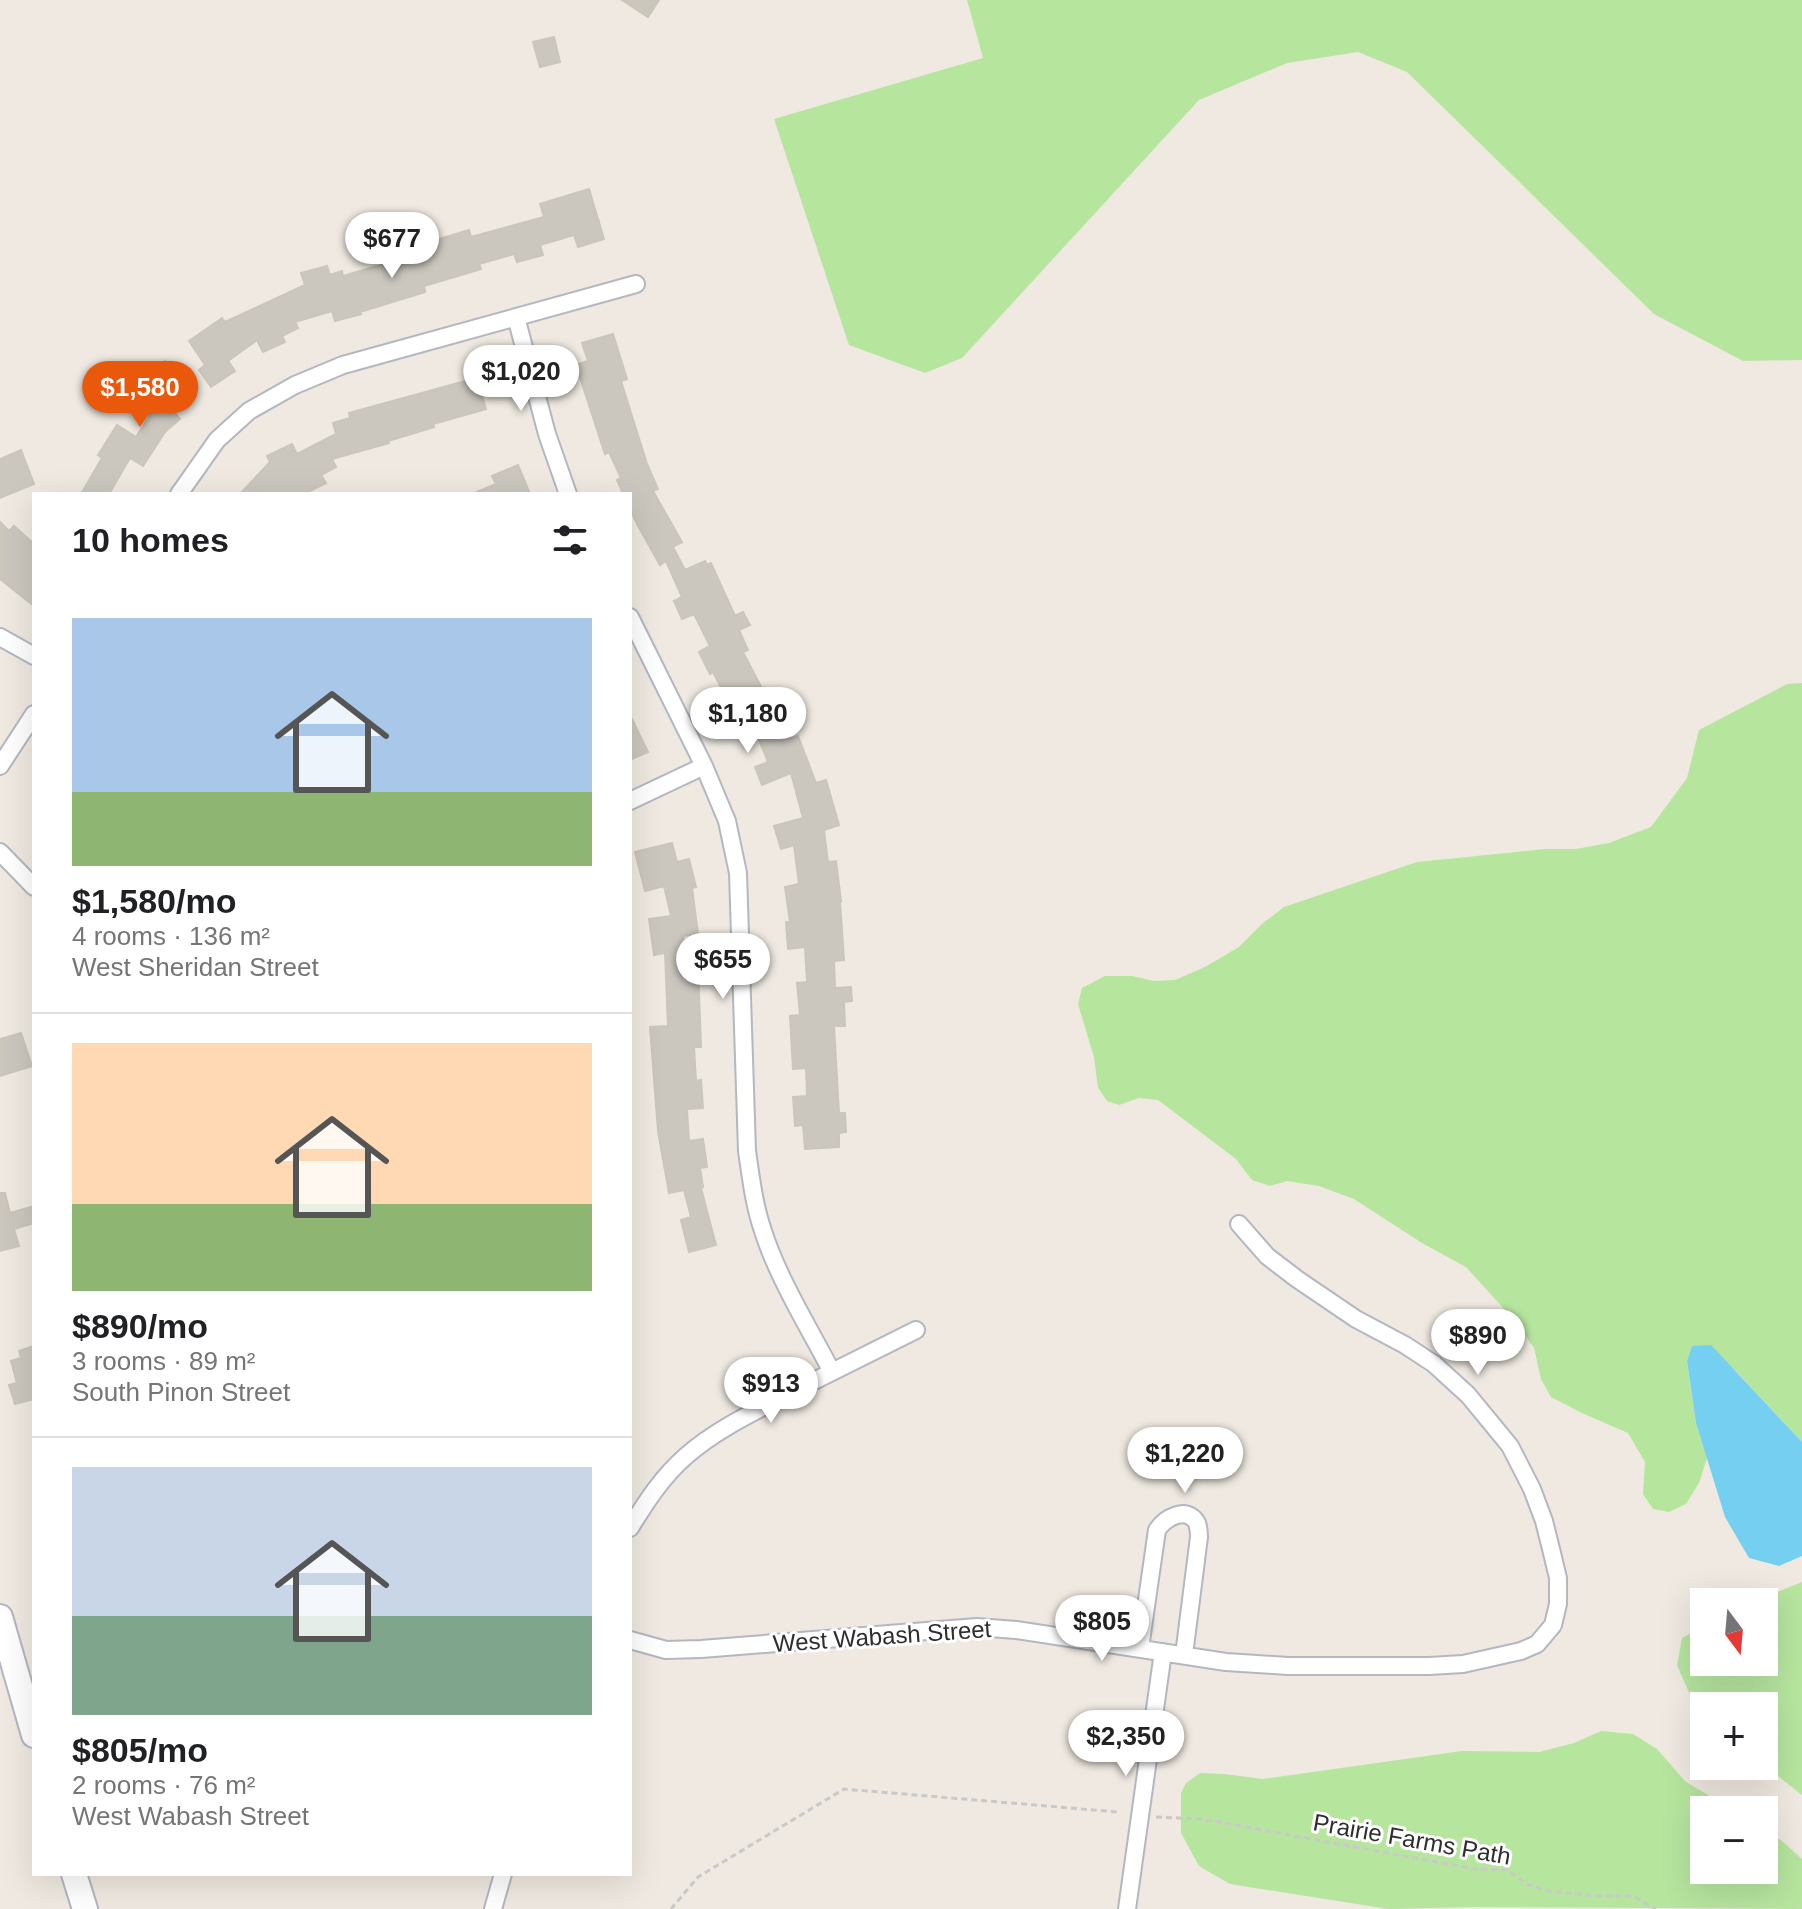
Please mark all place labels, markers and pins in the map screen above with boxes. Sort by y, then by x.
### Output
pin: $677 [345,212,439,280]
pin: $1,020 [456,345,586,413]
pin: $1,580 [75,361,205,429]
pin: $1,180 [683,687,813,755]
pin: $655 [676,933,770,1001]
pin: $890 [1431,1309,1525,1377]
pin: $913 [724,1357,818,1425]
pin: $1,220 [1120,1427,1250,1495]
pin: $805 [1055,1595,1149,1663]
pin: $2,350 [1061,1710,1191,1778]

